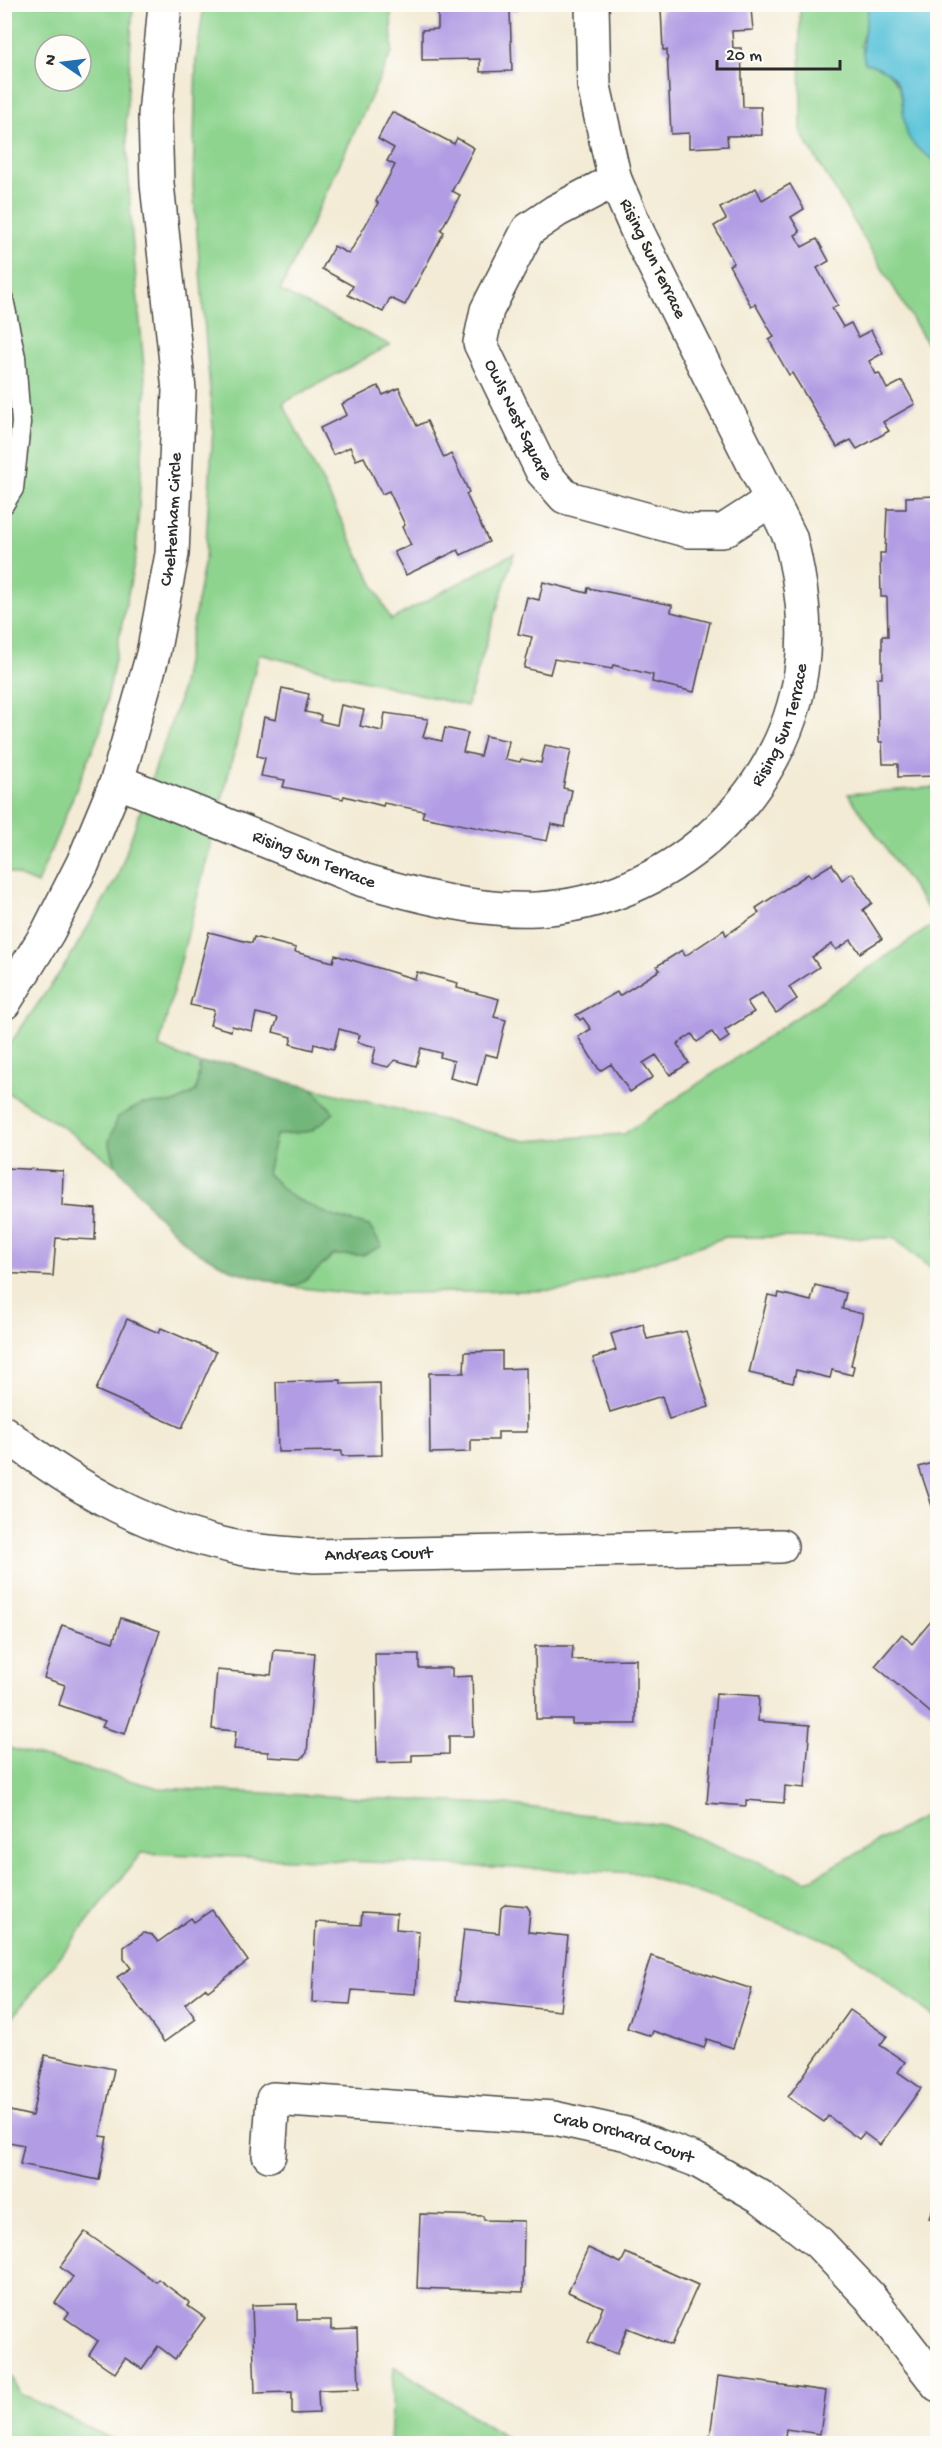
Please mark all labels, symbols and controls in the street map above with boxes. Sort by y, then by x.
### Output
north arrow [33,33,93,93]
scale bar [717,33,840,71]
text: 20 m [726,46,762,67]
text: N [41,52,62,68]
street label: Rising Sun Terrace [614,196,690,323]
street label: Owls Nest Square [479,356,557,486]
street label: Cheltenham Circle [156,451,187,588]
street label: Rising Sun Terrace [747,662,813,791]
street label: Rising Sun Terrace [249,826,378,894]
street label: Andreas Court [325,1543,434,1566]
street label: Crab Orchard Court [551,2108,698,2169]

